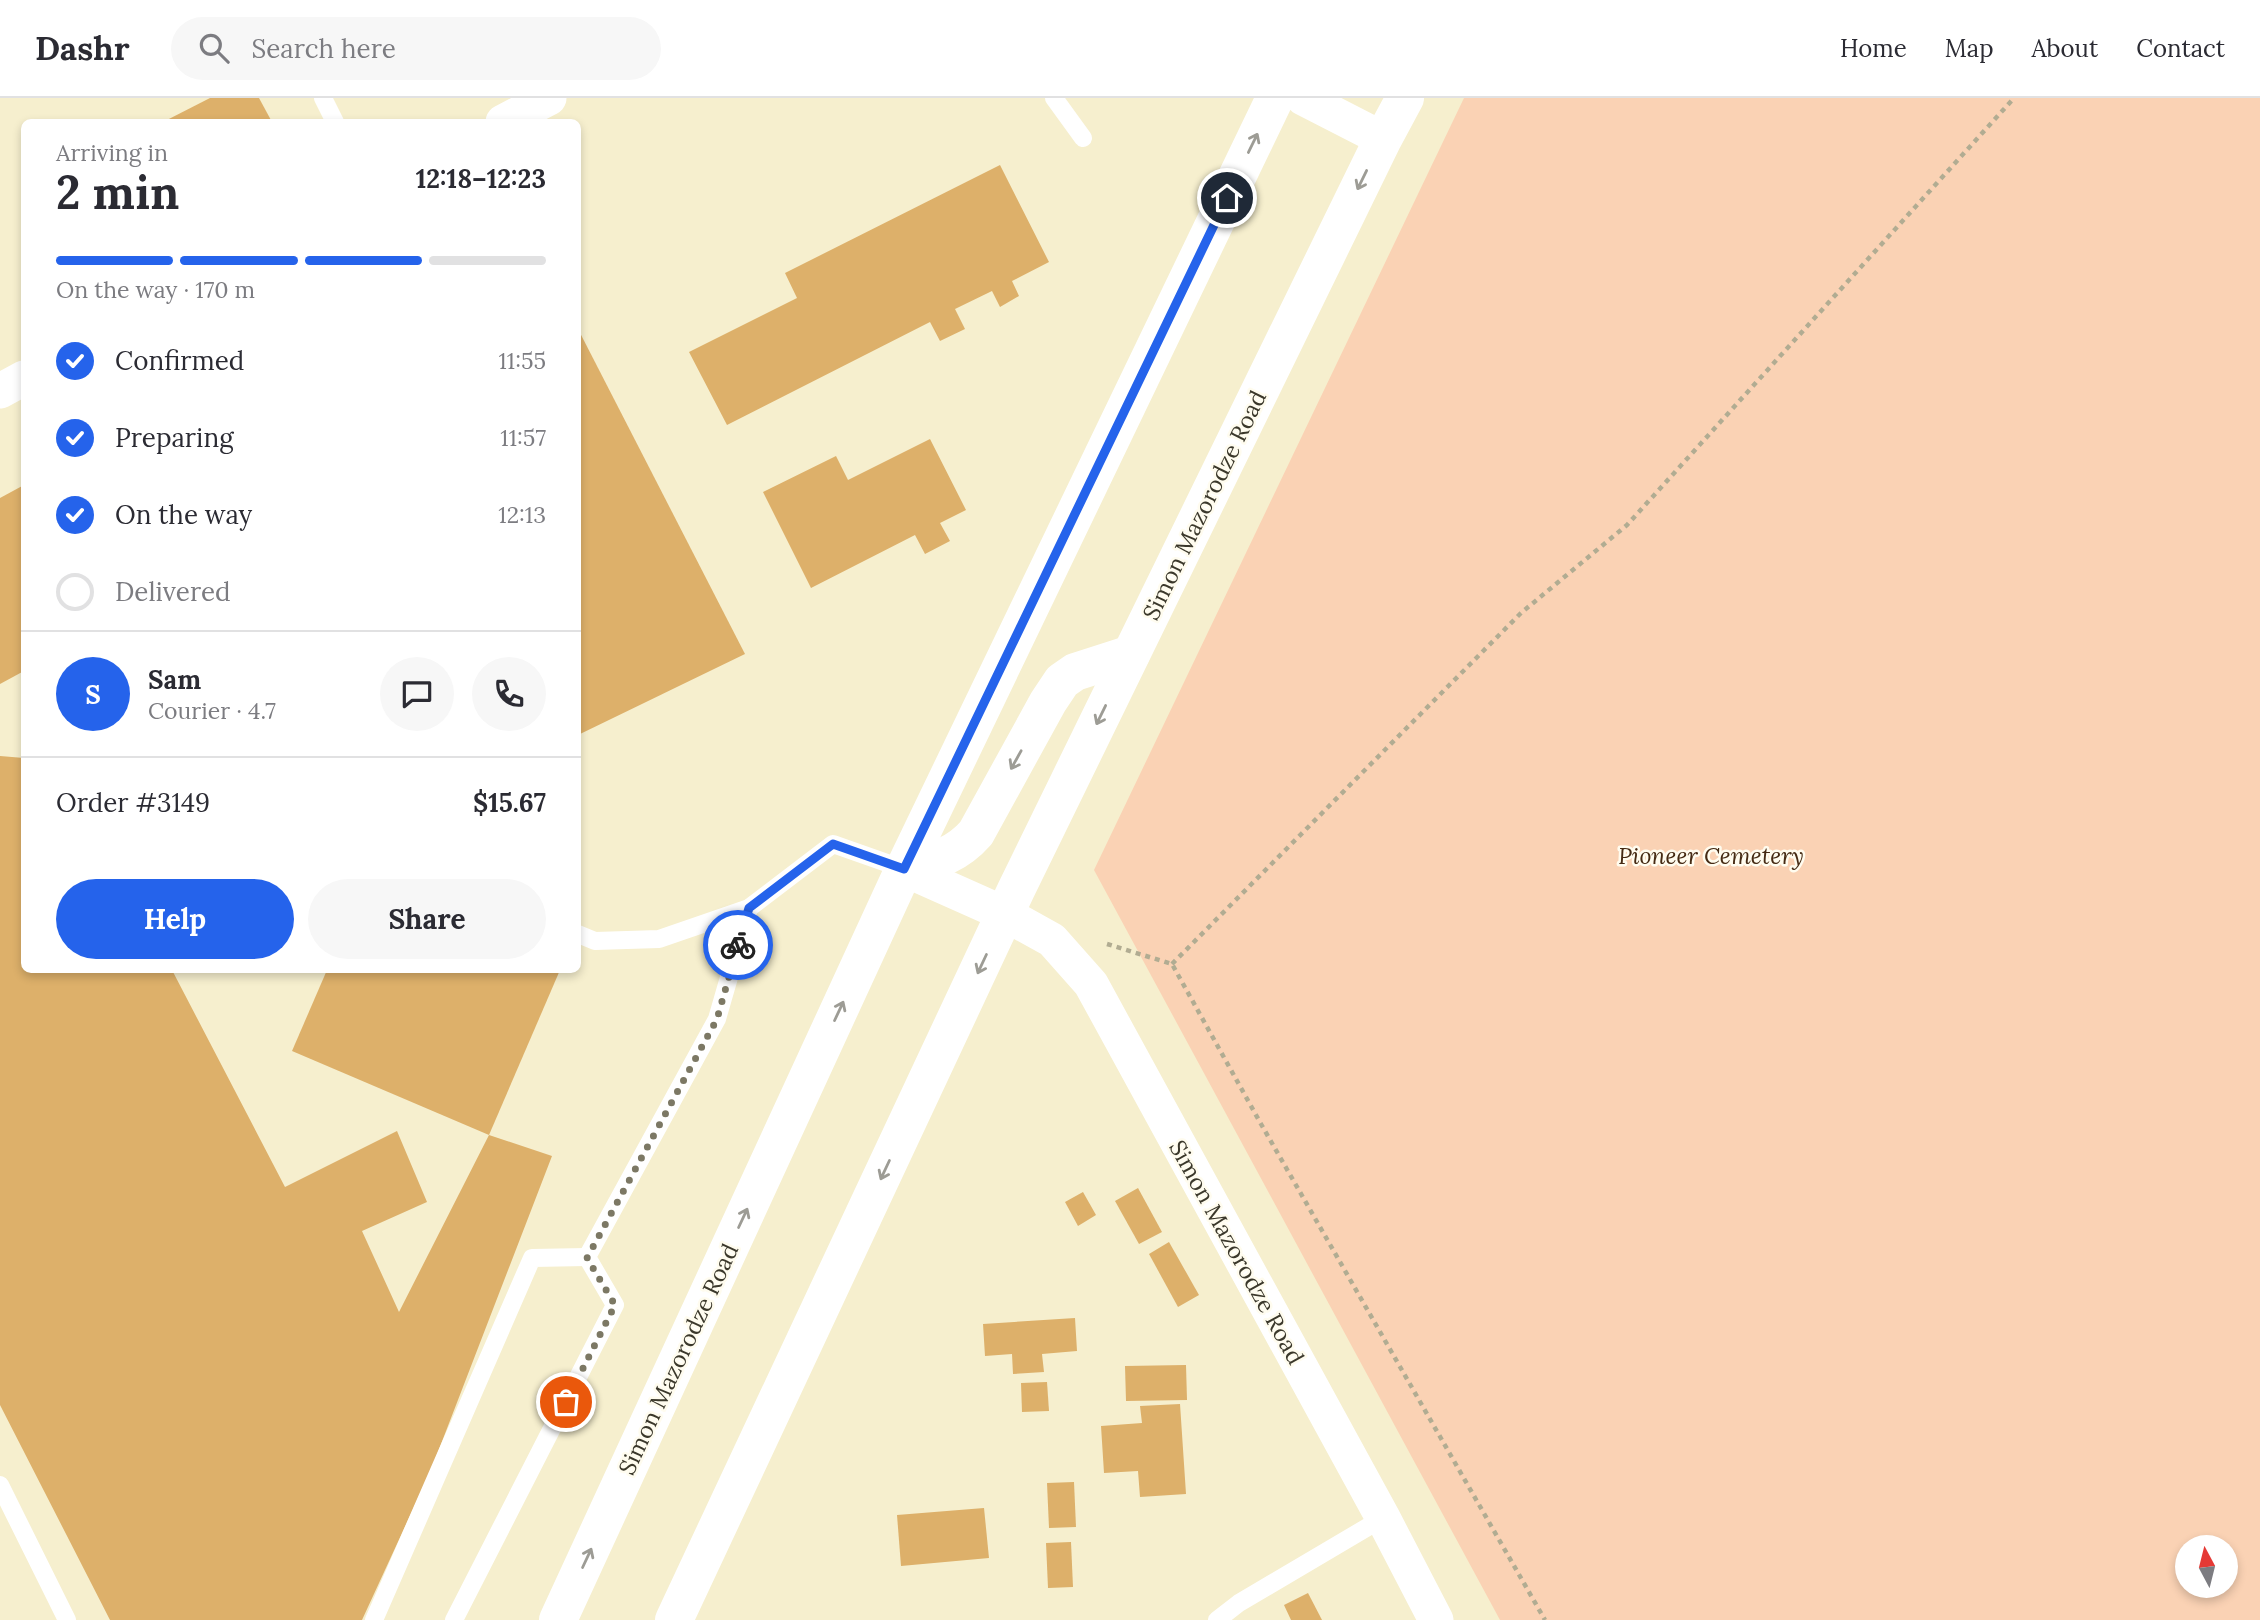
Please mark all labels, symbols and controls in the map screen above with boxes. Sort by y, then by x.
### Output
search box [171,17,661,80]
text: Dashr [35,27,129,69]
icon: search [195,29,233,67]
text: Search here [251,32,396,65]
text: Home [1840,33,1907,64]
text: Map [1945,33,1994,64]
text: About [2032,33,2098,64]
text: Contact [2136,33,2225,64]
one-way arrow [1247,133,1261,154]
text: Arriving in [56,138,168,167]
text: 12:18–12:23 [416,162,546,195]
text: 2 min [56,163,179,222]
pin [1197,168,1257,228]
one-way arrow [1355,169,1369,190]
icon: home [1208,179,1246,217]
text: On the way · 170 m [56,275,255,304]
icon: check [56,342,94,380]
text: Confirmed [115,344,244,377]
text: 11:55 [498,346,546,375]
street label: Simon Mazorodze Road [1136,385,1272,625]
icon: check [56,419,94,457]
text: Preparing [115,421,234,454]
text: 11:57 [500,423,546,452]
icon: check [56,496,94,534]
text: On the way [115,498,252,531]
text: 12:13 [498,500,546,529]
text: Delivered [115,575,231,608]
button: chat [380,657,454,731]
button: phone [472,657,546,731]
text: Sam [148,663,201,696]
text: S [85,678,101,711]
text: Courier · 4.7 [148,696,276,725]
one-way arrow [1094,704,1108,725]
one-way arrow [1009,749,1022,770]
text: Order #3149 [56,786,210,819]
text: $15.67 [473,786,546,819]
park label: Pioneer Cemetery [1618,841,1804,870]
button: Help [56,879,294,959]
button: Share [308,879,546,959]
courier [703,910,773,980]
icon: bike [719,926,757,964]
one-way arrow [975,953,988,974]
one-way arrow [833,1001,846,1023]
street label: Simon Mazorodze Road [1163,1135,1311,1369]
one-way arrow [878,1159,891,1180]
one-way arrow [737,1208,751,1229]
street label: Simon Mazorodze Road [612,1239,744,1479]
pin [536,1372,596,1432]
icon: bag [547,1383,585,1421]
north arrow [2175,1535,2238,1598]
map controls [2175,1535,2238,1598]
one-way arrow [580,1548,594,1569]

